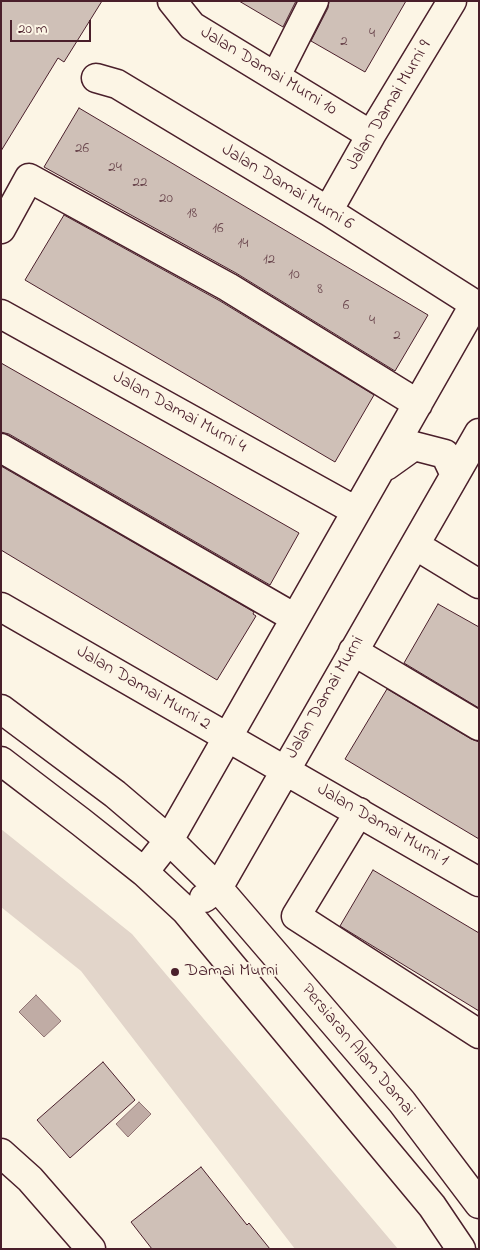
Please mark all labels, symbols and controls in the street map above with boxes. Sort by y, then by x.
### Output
scale bar [12,10,94,42]
text: 20 m [18,18,47,40]
street label: Jalan Damai Murni 10 [196,23,340,121]
house number: 4 [369,26,375,44]
house number: 2 [340,34,348,52]
street label: Jalan Damai Murni 9 [343,37,437,175]
street label: Jalan Damai Murni 6 [217,140,357,236]
house number: 26 [75,141,89,159]
house number: 24 [108,160,122,178]
house number: 22 [133,175,147,193]
house number: 20 [159,191,173,209]
house number: 18 [187,206,197,224]
house number: 16 [212,221,224,239]
house number: 14 [238,236,248,254]
house number: 12 [263,252,275,270]
house number: 10 [288,267,300,285]
house number: 8 [317,282,323,300]
house number: 6 [343,298,349,316]
house number: 4 [369,313,375,331]
house number: 2 [393,328,401,346]
street label: Jalan Damai Murni 4 [108,367,250,459]
street label: Jalan Damai Murni [282,633,370,763]
street label: Jalan Damai Murni 2 [72,642,214,736]
street label: Jalan Damai Murni 1 [312,780,452,872]
place label: Damai Murni [185,961,278,983]
marker: Damai Murni [169,966,181,978]
street label: Persiaran Alam Damai [295,980,419,1122]

